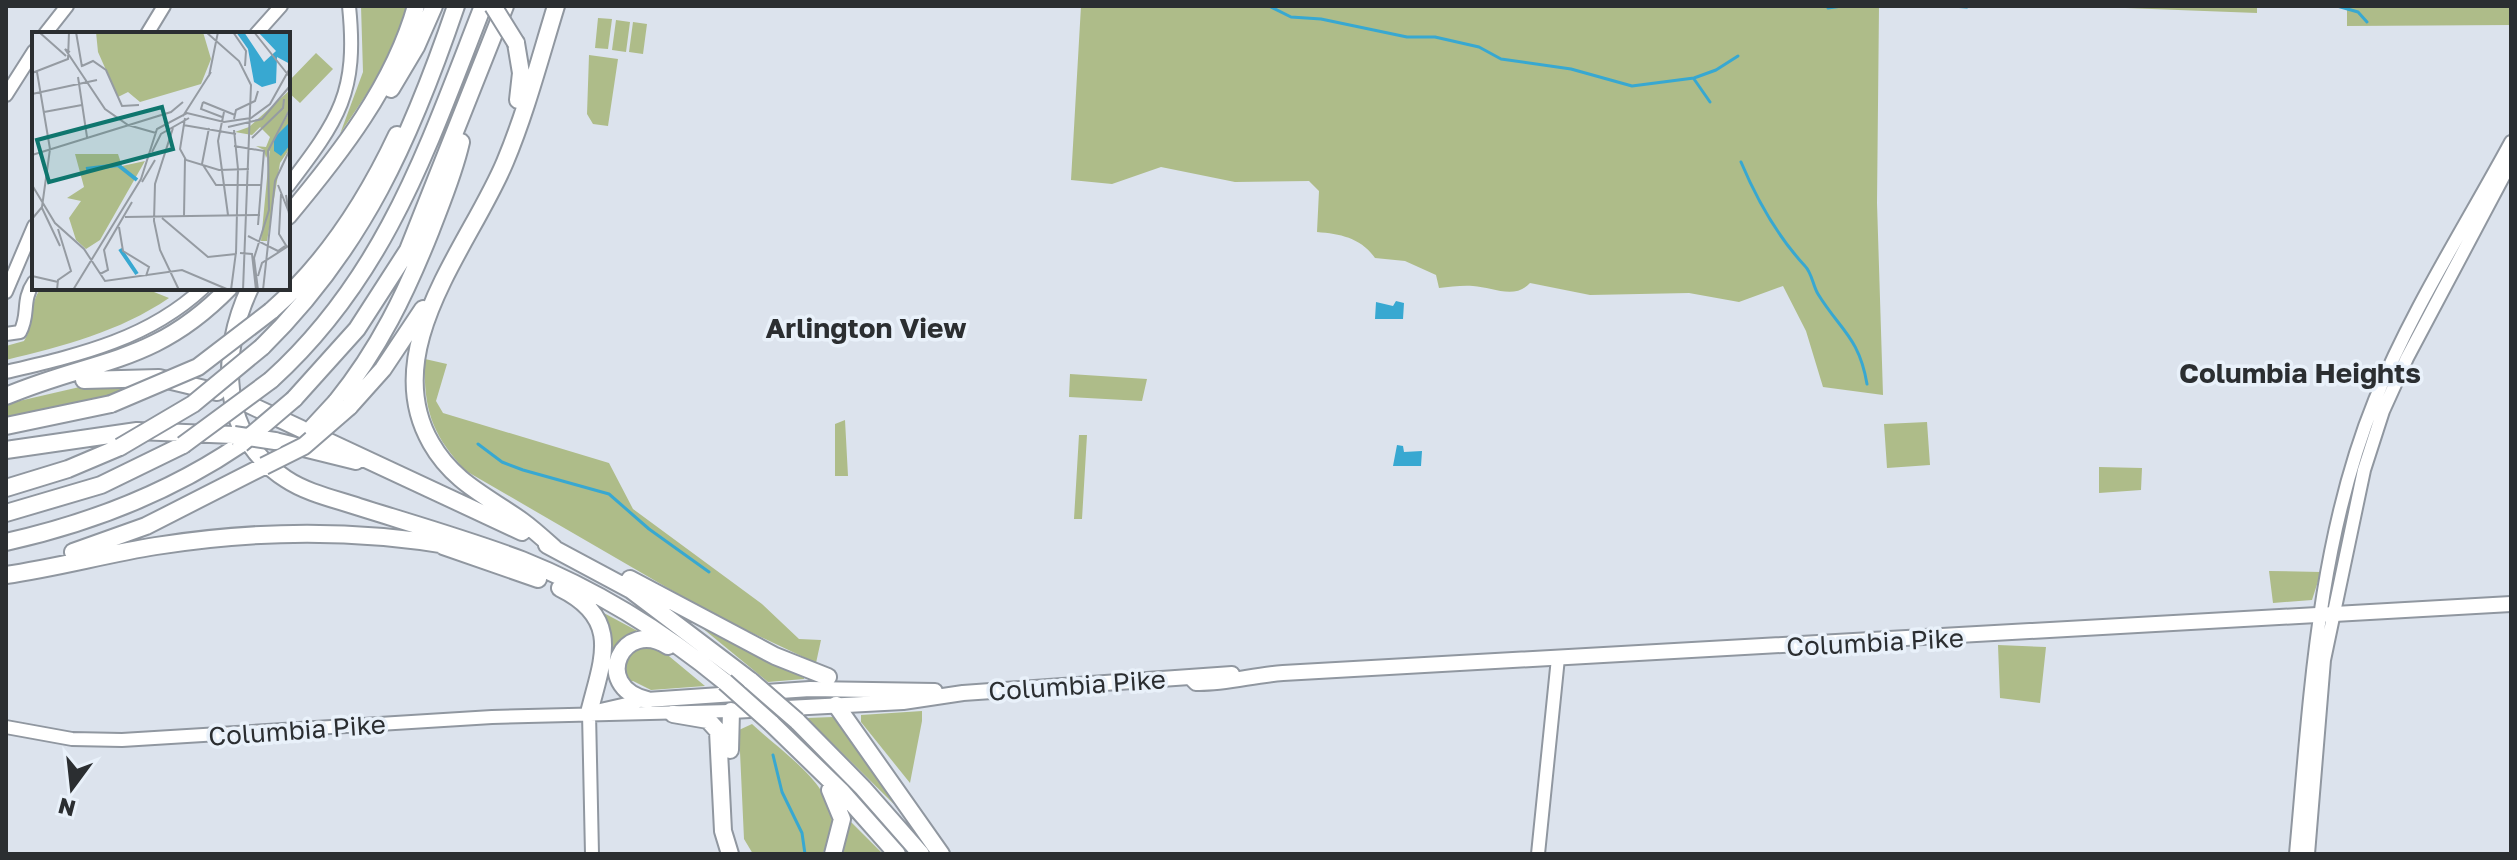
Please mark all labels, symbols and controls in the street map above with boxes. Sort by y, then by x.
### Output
inset map [32,32,290,290]
district label: Arlington View [765,311,967,344]
district label: Columbia Heights [2179,356,2421,389]
street label: Columbia Pike [1785,622,1965,662]
street label: Columbia Pike [987,663,1167,707]
street label: Columbia Pike [207,708,387,752]
north arrow [32,748,112,828]
text: N [55,793,78,823]

